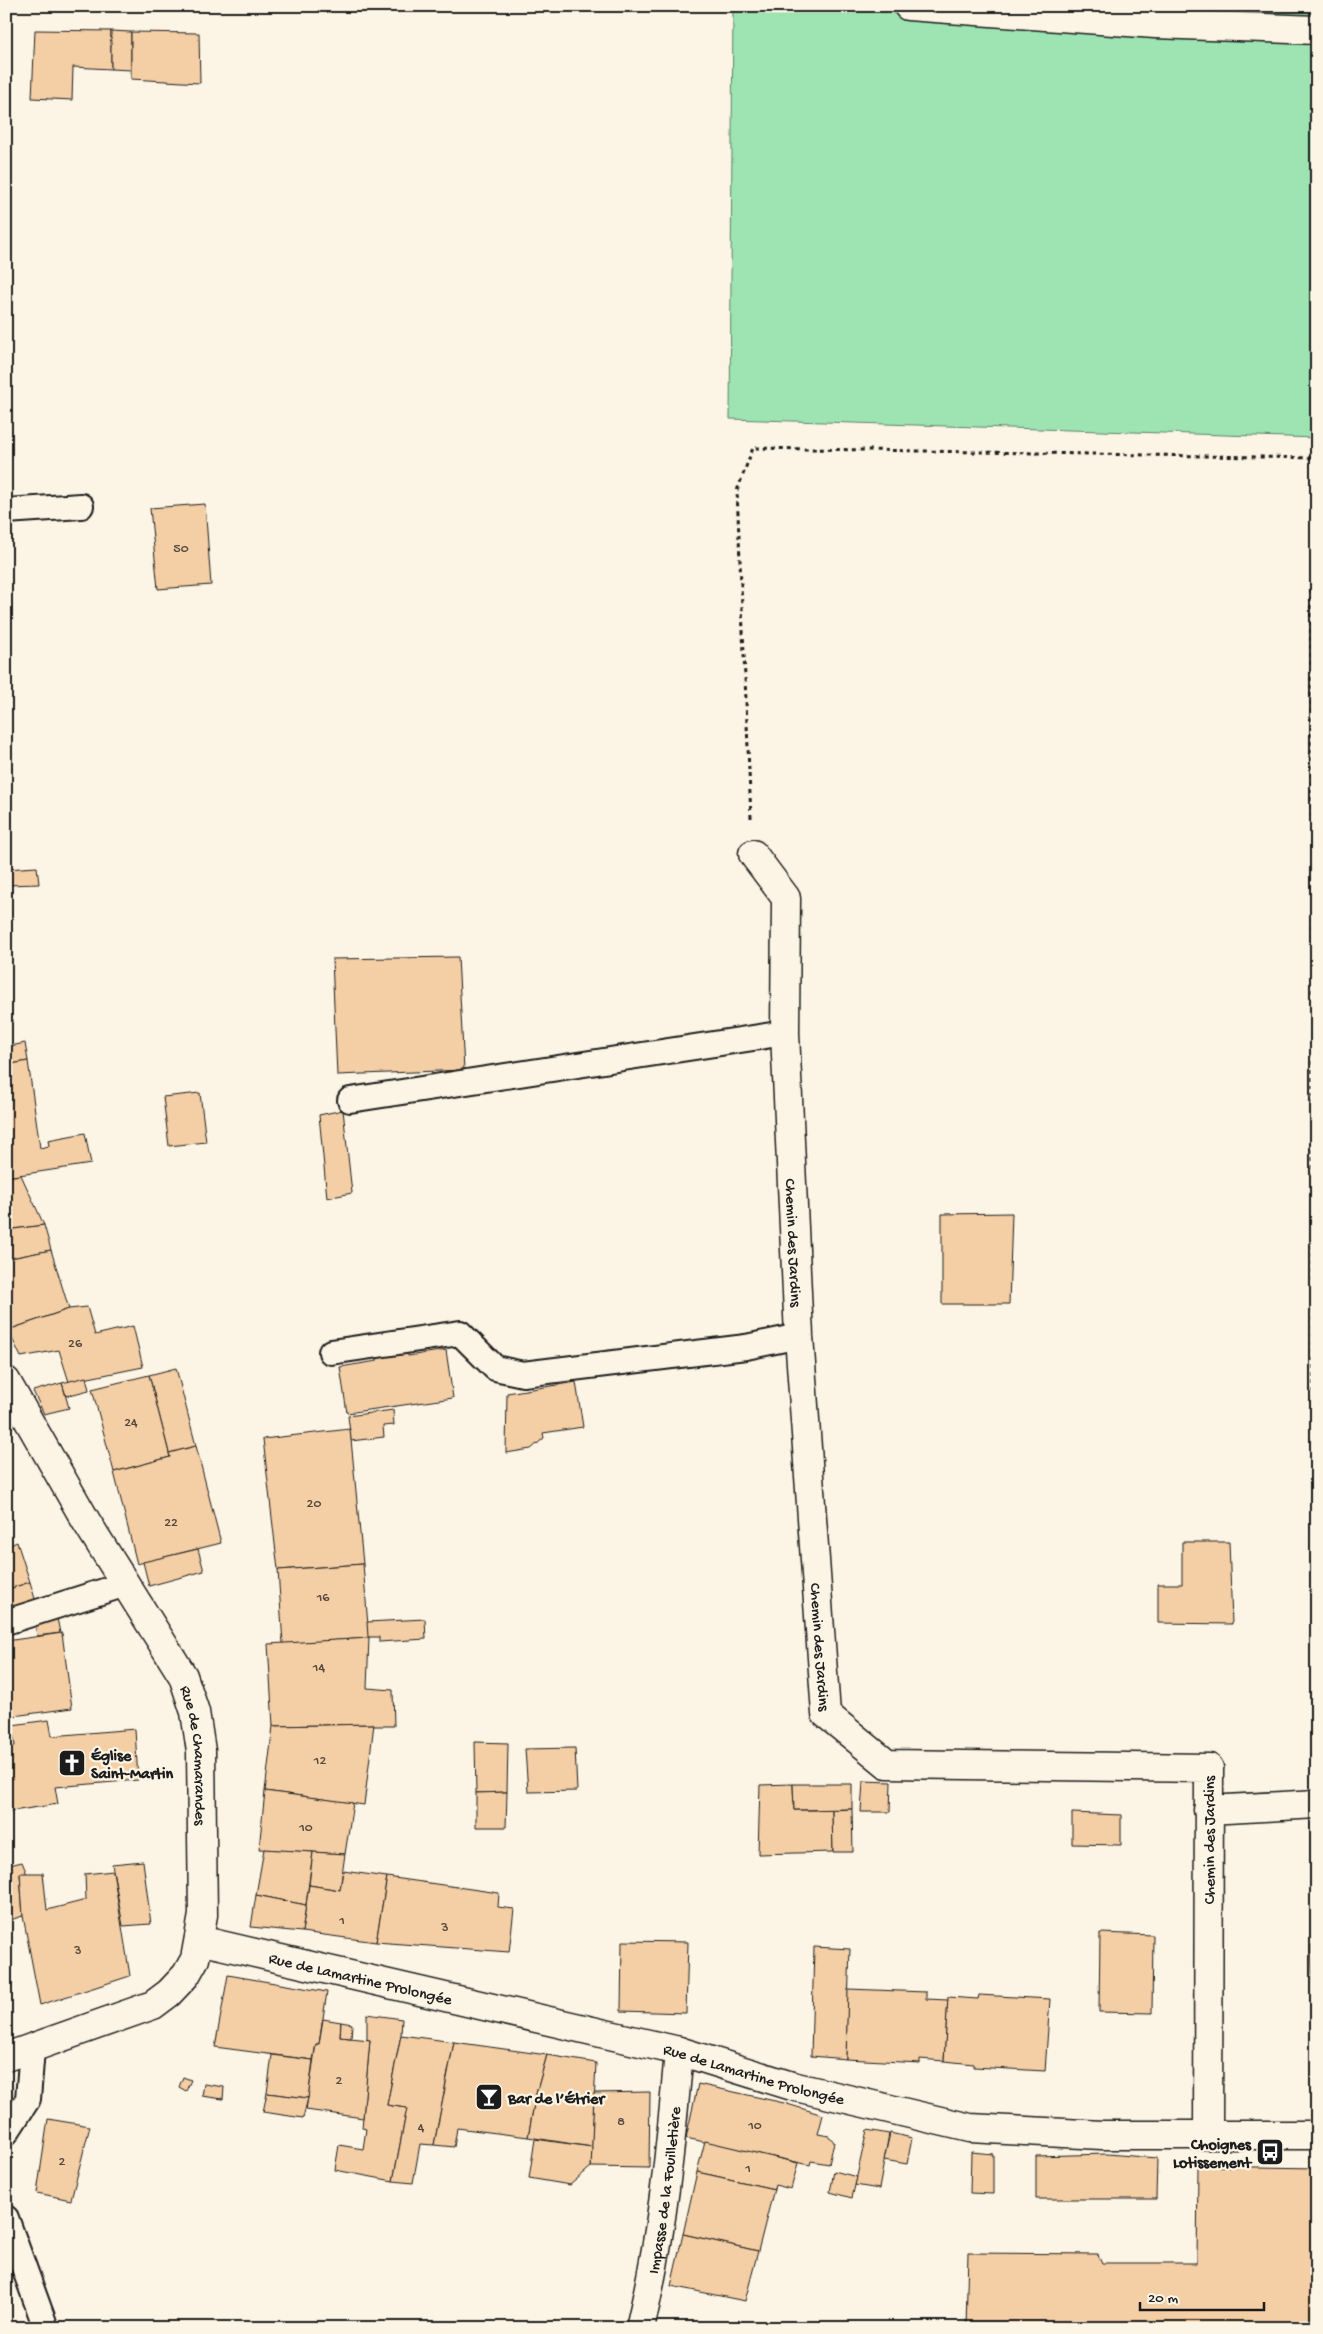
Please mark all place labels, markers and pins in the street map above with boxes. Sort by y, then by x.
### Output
place label: Église Saint-Martin [91,1747,174,1785]
church icon: Église Saint-Martin [57,1748,87,1778]
bar icon: Bar de l’Étrier [474,2082,504,2112]
place label: Bar de l’Étrier [507,2090,606,2110]
place label: Choignes Lotissement [1173,2137,1252,2174]
bus stop icon: Choignes Lotissement [1255,2137,1285,2167]

